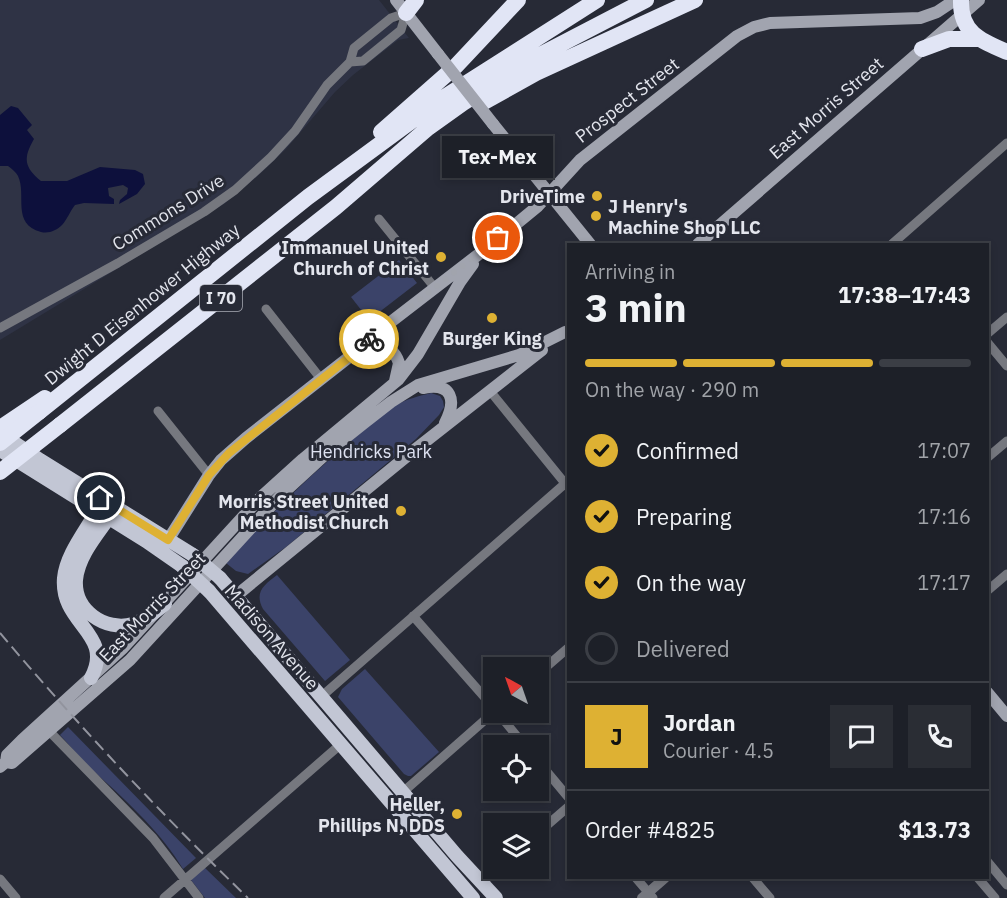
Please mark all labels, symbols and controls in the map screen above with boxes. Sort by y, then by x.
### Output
street label: Prospect Street [571,52,683,148]
street label: East Morris Street [764,52,888,164]
callout: Tex-Mex [442,136,554,178]
text: Tex-Mex [458,143,537,170]
street label: Commons Drive [108,168,228,256]
place label: DriveTime [500,185,585,208]
marker: DriveTime [590,189,604,203]
place label: J Henry's Machine Shop LLC [608,195,761,239]
marker: J Henry's Machine Shop LLC [589,209,603,223]
pin [472,212,523,263]
street label: Dwight D Eisenhower Highway [40,218,244,390]
icon: bag [481,221,514,254]
place label: Immanuel United Church of Christ [281,236,429,280]
marker: Immanuel United Church of Christ [434,250,448,264]
text: Arriving in [585,258,675,285]
text: 17:38–17:43 [838,280,971,309]
text: 3 min [585,282,687,333]
road number: I 70 [200,285,242,311]
courier [339,309,399,369]
marker: Burger King [485,311,499,325]
icon: bike [353,323,386,356]
place label: Burger King [442,327,542,350]
text: On the way · 290 m [585,376,759,403]
icon: check [585,434,618,467]
text: Confirmed [636,436,739,465]
text: 17:07 [917,437,971,464]
park label: Hendricks Park [310,440,433,463]
pin [74,472,125,523]
icon: home [83,481,116,514]
place label: Morris Street United Methodist Church [218,490,389,534]
icon: check [585,500,618,533]
text: Preparing [636,502,731,531]
text: 17:16 [917,503,971,530]
marker: Morris Street United Methodist Church [394,504,408,518]
street label: East Morris Street [94,547,210,667]
icon: check [585,566,618,599]
text: On the way [636,568,746,597]
text: 17:17 [917,569,971,596]
street label: Madison Avenue [220,579,324,695]
text: Delivered [636,634,730,663]
north arrow [483,657,549,723]
map controls [483,657,549,879]
button: chat [830,705,893,768]
button: phone [908,705,971,768]
text: Jordan [663,708,736,737]
text: J [610,722,623,751]
button: locate [483,735,549,801]
text: Courier · 4.5 [663,737,774,764]
place label: Heller, Phillips N, DDS [318,793,445,837]
marker: Heller, Phillips N, DDS [450,807,464,821]
button: layers [483,813,549,879]
text: Order #4825 [585,815,715,844]
text: $13.73 [898,815,971,844]

